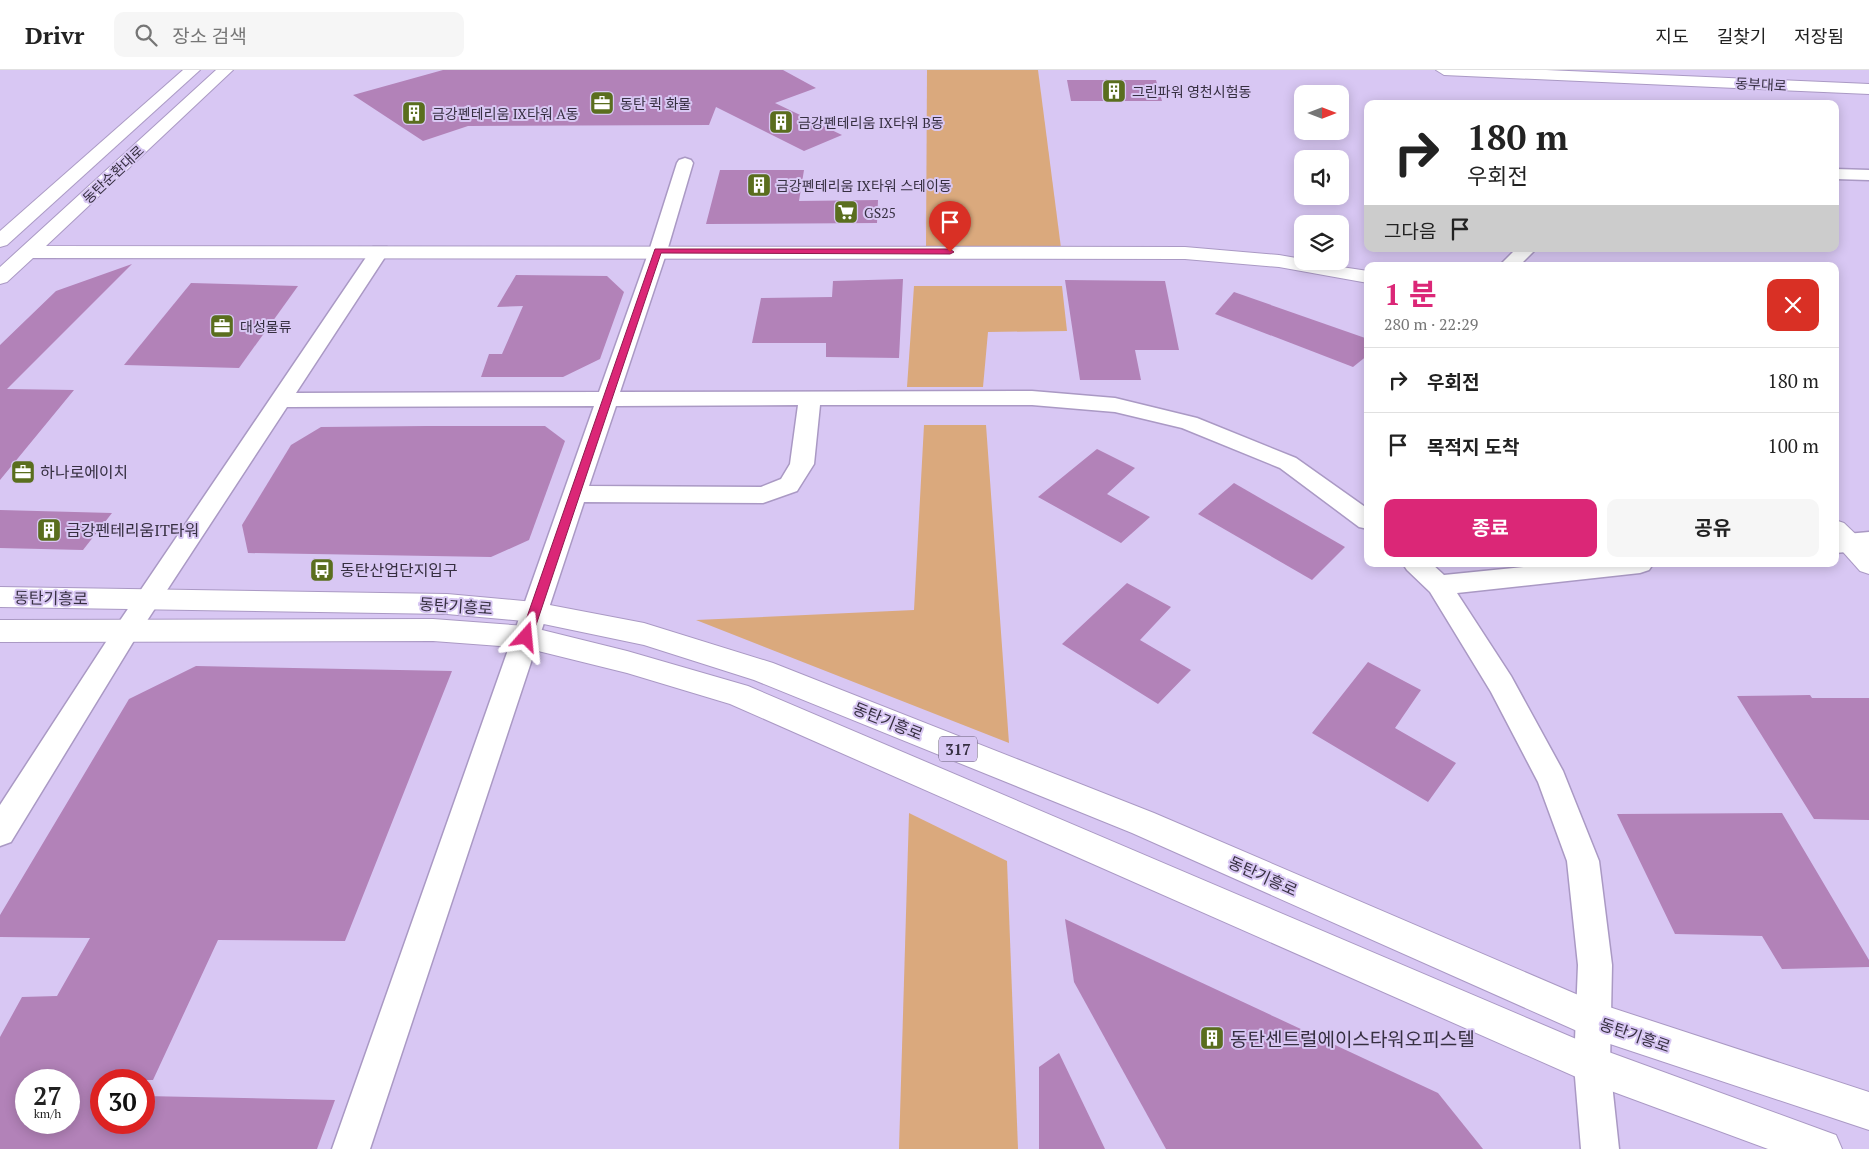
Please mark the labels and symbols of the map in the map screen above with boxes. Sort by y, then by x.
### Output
street label: 동부대로 [1735,73,1787,95]
building icon: 그린파워 영천시험동 [1101,78,1127,104]
place label: 그린파워 영천시험동 [1132,82,1251,101]
north arrow [1294,85,1349,140]
office icon: 동탄 퀵 화물 [589,90,615,116]
place label: 동탄 퀵 화물 [620,94,691,113]
building icon: 금강펜테리움 IX타워 A동 [401,100,427,126]
place label: 금강펜테리움 IX타워 A동 [432,104,579,123]
building icon: 금강펜테리움 IX타워 B동 [768,109,794,135]
place label: 금강펜테리움 IX타워 B동 [798,113,944,132]
street label: 동탄순환대로 [78,141,148,207]
building icon: 금강펜테리움 IX타워 스테이동 [746,172,772,198]
place label: 금강펜테리움 IX타워 스테이동 [776,176,952,195]
supermarket icon: GS25 [833,199,859,225]
pin [929,201,971,252]
place label: GS25 [864,203,896,222]
office icon: 대성물류 [209,313,235,339]
place label: 대성물류 [240,317,292,336]
office icon: 하나로에이치 [10,459,36,485]
place label: 하나로에이치 [40,461,128,483]
building icon: 금강펜테리움IT타워 [36,517,62,543]
place label: 금강펜테리움IT타워 [66,519,199,541]
bus stop icon: 동탄산업단지입구 [309,557,335,583]
place label: 동탄산업단지입구 [340,559,458,581]
street label: 동탄기흥로 [14,586,88,610]
street label: 동탄기흥로 [419,592,494,620]
position arrow [499,610,551,662]
street label: 동탄기흥로 [850,697,926,745]
road number: 317 [939,736,977,762]
street label: 동탄기흥로 [1225,851,1301,901]
street label: 동탄기흥로 [1597,1013,1674,1057]
building icon: 동탄센트럴에이스타워오피스텔 [1199,1025,1225,1051]
place label: 동탄센트럴에이스타워오피스텔 [1230,1026,1475,1051]
speed limit sign: 30 [90,1069,155,1134]

